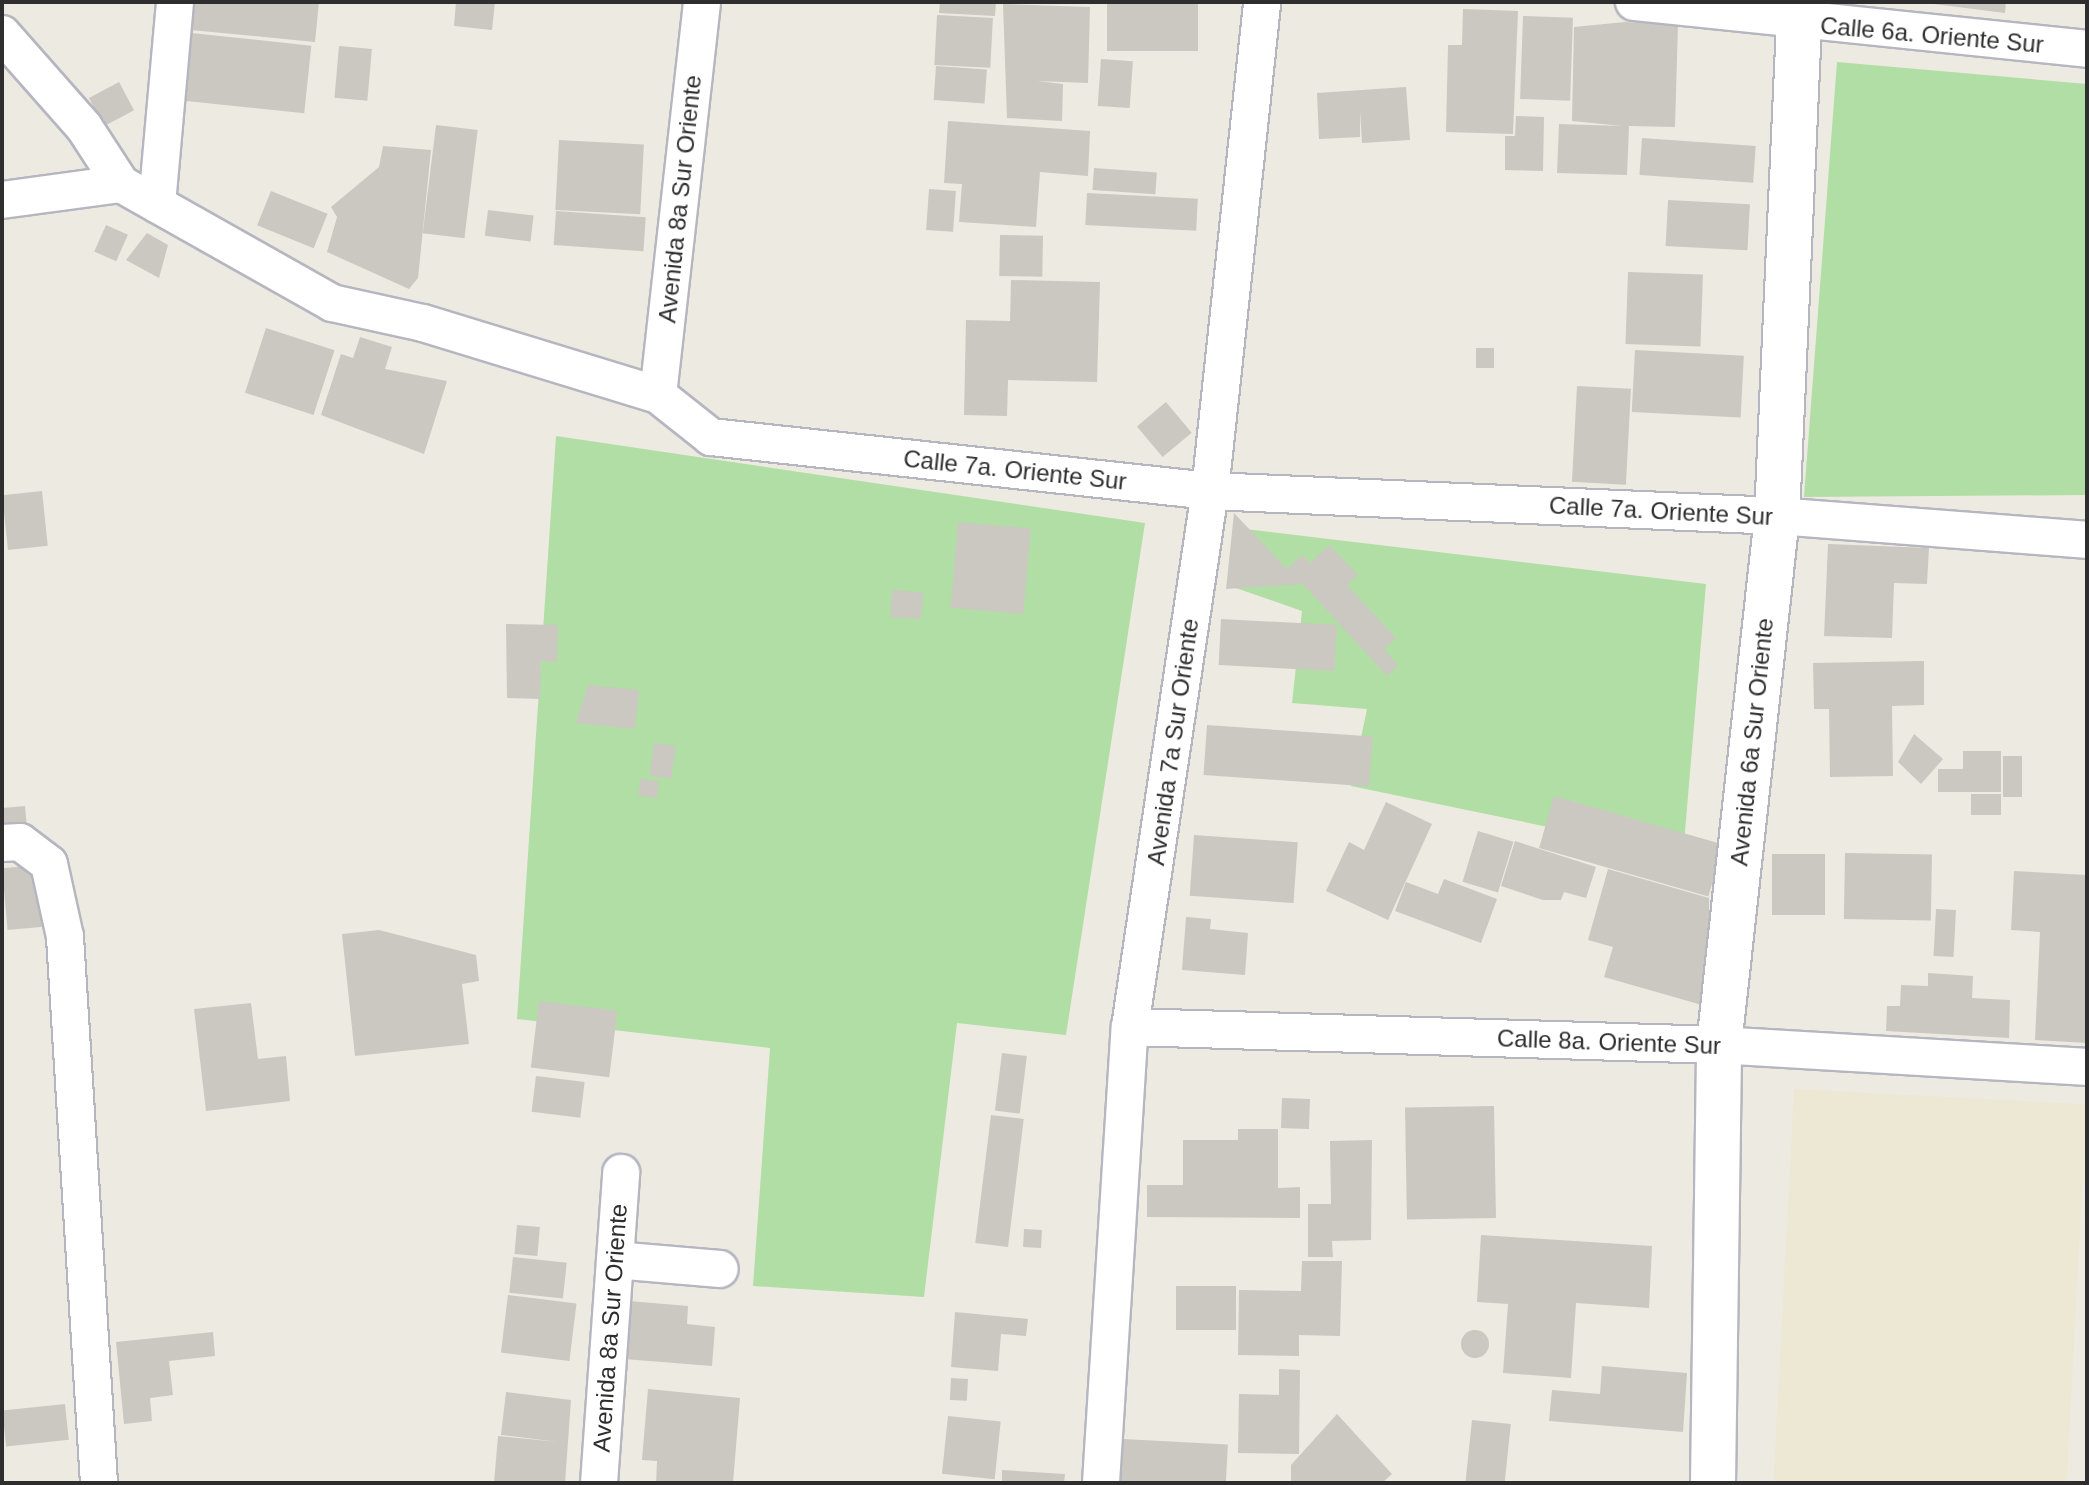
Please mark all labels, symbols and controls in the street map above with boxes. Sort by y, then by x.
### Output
street label: Calle 6a. Oriente Sur [1819,11,2045,59]
street label: Avenida 8a Sur Oriente [653,74,707,324]
street label: Calle 7a. Oriente Sur [902,444,1128,496]
street label: Calle 7a. Oriente Sur [1548,491,1774,531]
street label: Avenida 7a Sur Oriente [1141,617,1205,867]
street label: Avenida 6a Sur Oriente [1725,617,1779,867]
street label: Calle 8a. Oriente Sur [1497,1024,1721,1060]
street label: Avenida 8a Sur Oriente [587,1203,633,1453]

